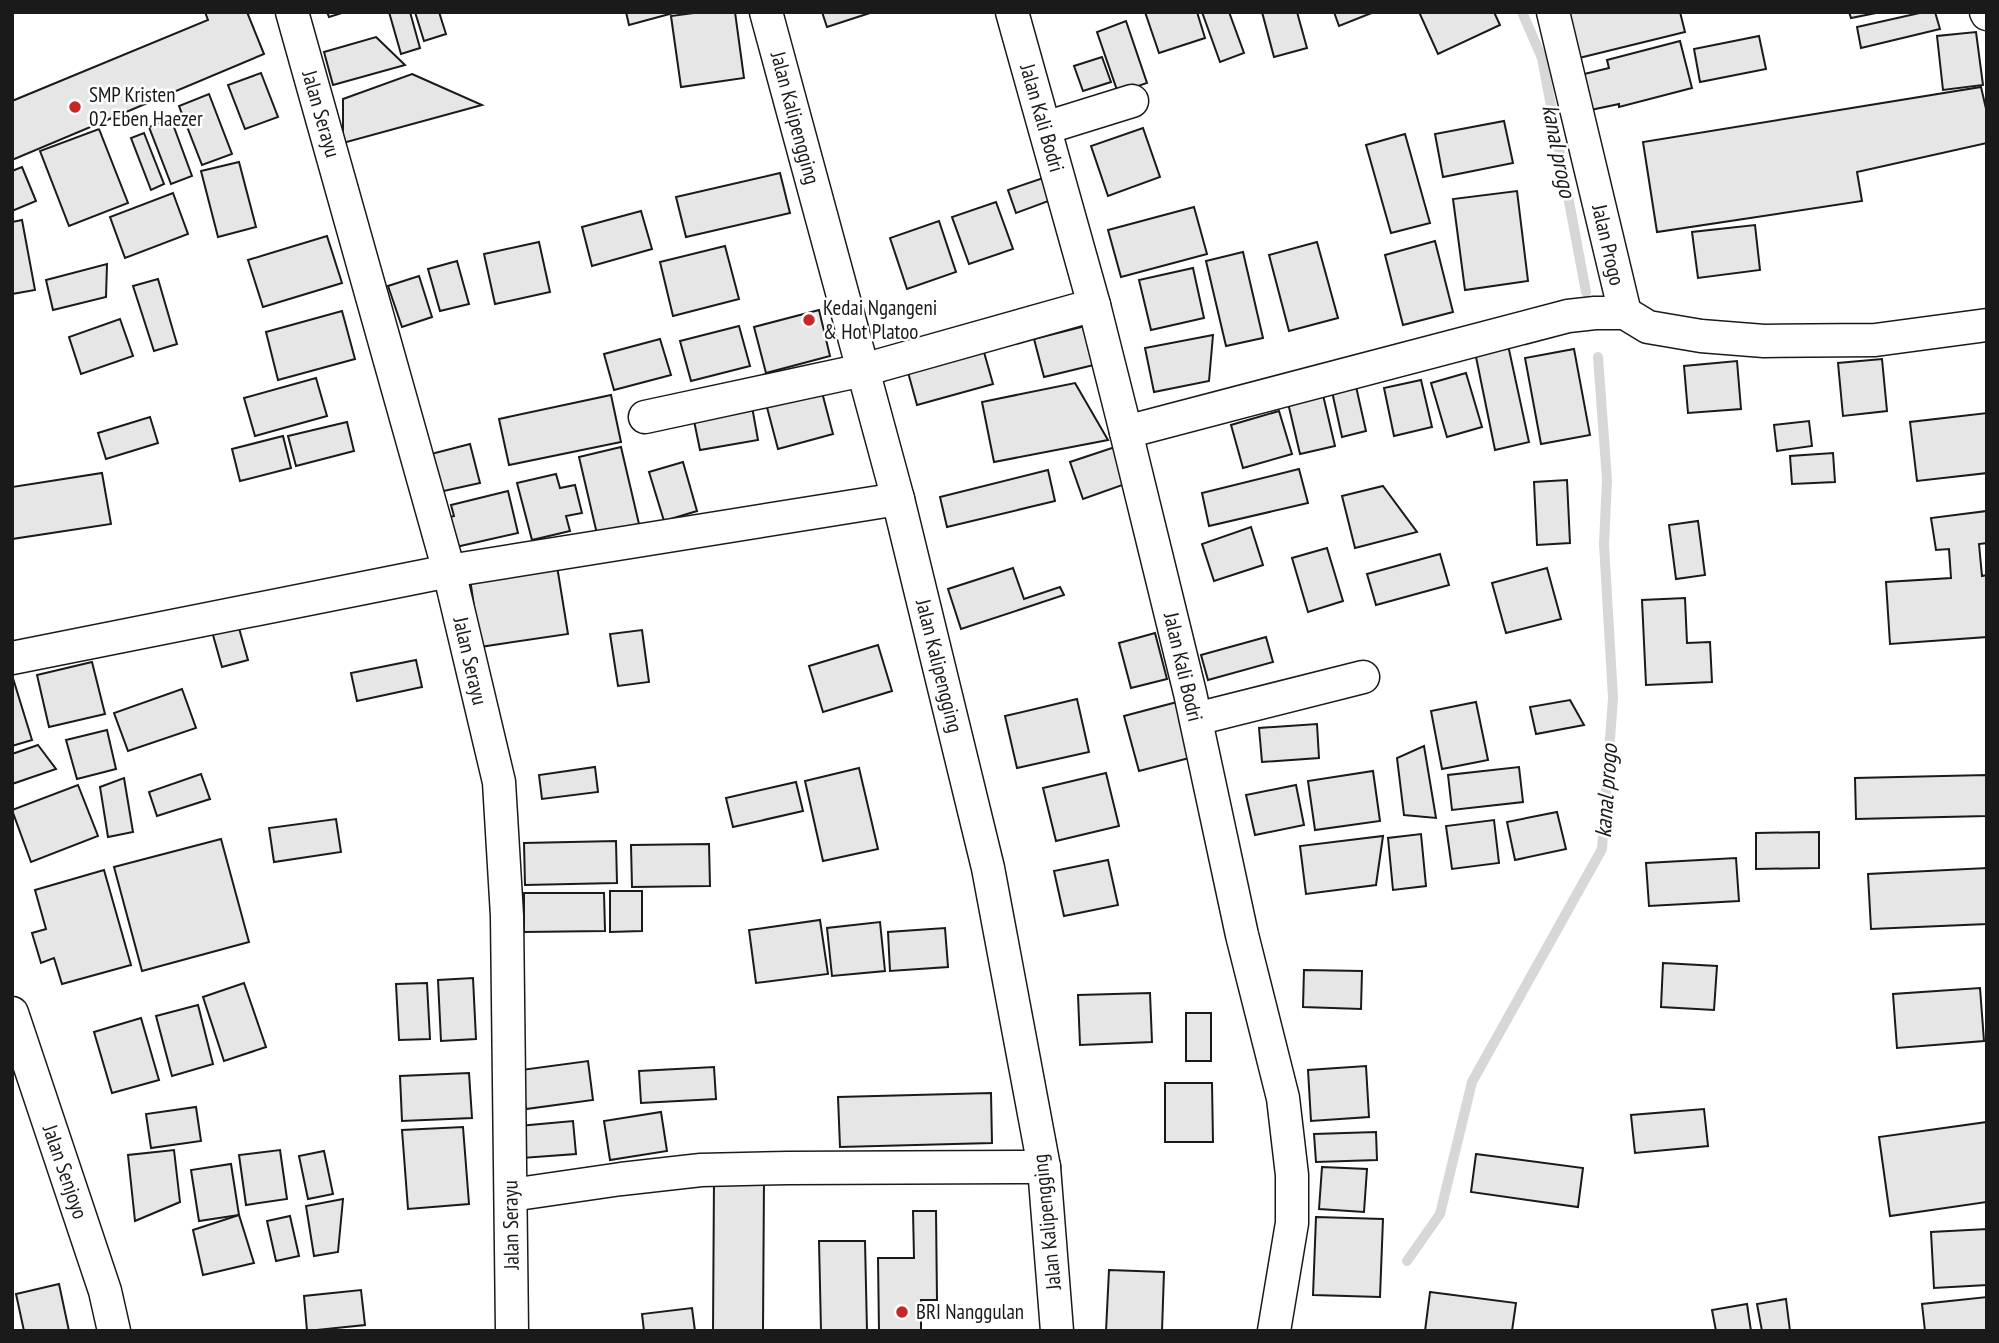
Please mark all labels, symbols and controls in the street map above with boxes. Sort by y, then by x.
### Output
street label: Jalan Kalipengging [765,48,826,187]
street label: Jalan Kali Bodri [1014,60,1071,175]
street label: Jalan Serayu [296,66,347,160]
place label: SMP Kristen 02 Eben Haezer [89,81,203,132]
marker: SMP Kristen 02 Eben Haezer [67,99,83,115]
water label: kanal progo [1536,102,1583,202]
street label: Jalan Progo [1586,201,1631,288]
place label: Kedai Ngangeni & Hot Platoo [823,294,937,345]
marker: Kedai Ngangeni & Hot Platoo [801,312,817,328]
street label: Jalan Kalipengging [910,596,969,735]
street label: Jalan Kali Bodri [1158,609,1209,724]
street label: Jalan Serayu [447,613,494,707]
water label: kanal progo [1588,741,1623,839]
street label: Jalan Senjoyo [36,1120,94,1222]
street label: Jalan Kalipengging [1026,1153,1067,1292]
street label: Jalan Serayu [496,1180,525,1271]
place label: BRI Nanggulan [916,1298,1024,1325]
marker: BRI Nanggulan [894,1304,910,1320]

